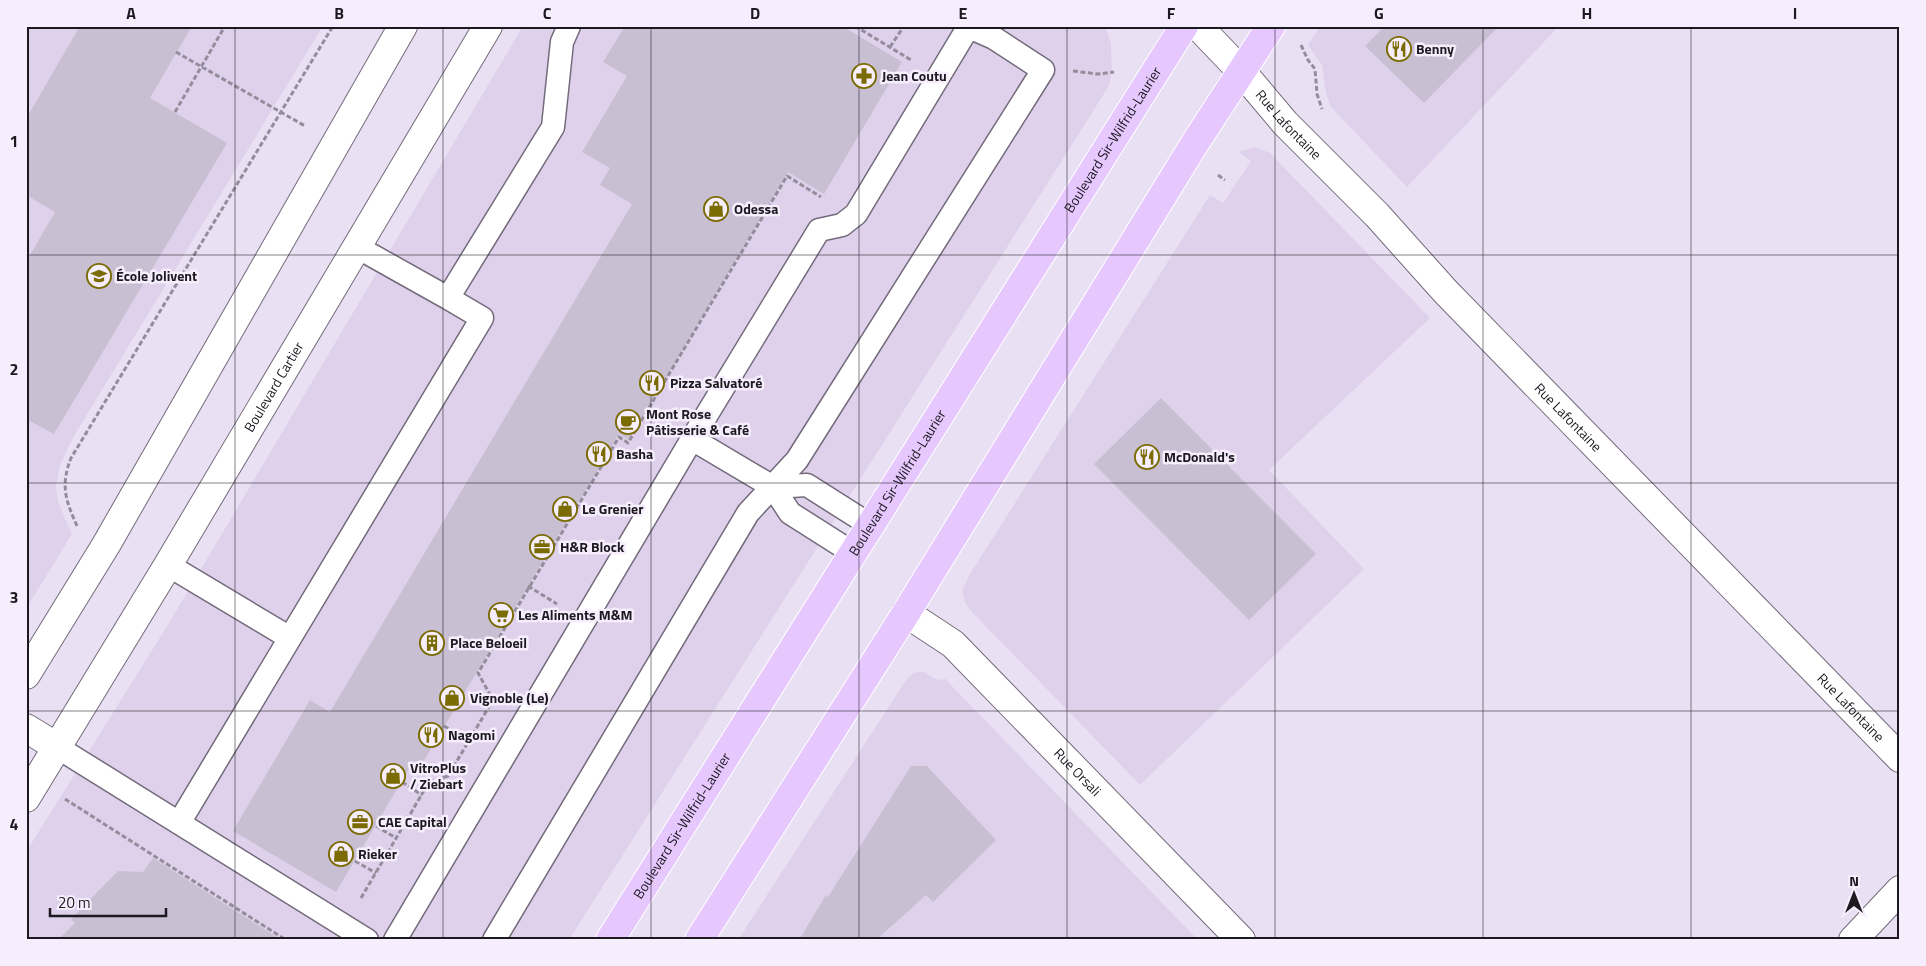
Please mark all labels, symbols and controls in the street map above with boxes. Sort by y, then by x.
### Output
text: A [126,1,136,25]
text: B [334,1,344,25]
text: C [543,1,552,25]
text: D [750,1,760,25]
text: E [959,1,968,25]
text: F [1167,1,1176,25]
text: G [1374,1,1384,25]
text: H [1582,1,1592,25]
text: I [1793,1,1797,25]
restaurant icon: Benny [1386,36,1412,62]
place label: Benny [1416,38,1454,59]
street label: Boulevard Sir-Wilfrid-Laurier [1058,62,1166,217]
pharmacy icon: Jean Coutu [851,63,877,89]
place label: Jean Coutu [882,65,947,86]
street label: Rue Lafontaine [1251,85,1327,164]
text: 1 [10,129,18,153]
shop icon: Odessa [703,196,729,222]
place label: Odessa [734,198,778,219]
school or university icon: École Jolivent [86,263,112,289]
place label: École Jolivent [116,265,197,286]
street label: Boulevard Cartier [238,337,308,436]
text: 2 [10,357,18,381]
restaurant icon: Pizza Salvatoré [639,370,665,396]
place label: Pizza Salvatoré [670,372,762,393]
street label: Rue Lafontaine [1530,378,1607,456]
place label: Mont Rose Pâtisserie & Café [646,403,749,440]
street label: Boulevard Sir-Wilfrid-Laurier [843,405,951,560]
cafe icon: Mont Rose Pâtisserie & Café [615,409,641,435]
restaurant icon: Basha [586,441,612,467]
place label: Basha [616,443,653,464]
restaurant icon: McDonald's [1134,444,1160,470]
place label: McDonald's [1164,446,1235,467]
shop icon: Le Grenier [552,496,578,522]
place label: Le Grenier [582,498,643,519]
office icon: H&R Block [529,534,555,560]
place label: H&R Block [560,536,625,557]
text: 3 [10,585,18,609]
supermarket icon: Les Aliments M&M [488,602,514,628]
place label: Les Aliments M&M [518,604,633,625]
building icon: Place Beloeil [419,630,445,656]
place label: Place Beloeil [450,632,527,653]
street label: Rue Lafontaine [1813,668,1890,746]
shop icon: Vignoble (Le) [439,685,465,711]
place label: Vignoble (Le) [470,687,549,708]
restaurant icon: Nagomi [418,722,444,748]
place label: Nagomi [448,724,495,745]
street label: Rue Orsali [1049,743,1106,801]
street label: Boulevard Sir-Wilfrid-Laurier [628,748,735,903]
place label: VitroPlus / Ziebart [410,757,466,794]
shop icon: VitroPlus / Ziebart [380,763,406,789]
office icon: CAE Capital [347,809,373,835]
place label: CAE Capital [378,811,447,832]
text: 4 [10,812,19,836]
shop icon: Rieker [328,841,354,867]
place label: Rieker [358,843,397,864]
north arrow [1828,868,1878,918]
text: N [1849,870,1859,891]
scale bar [50,886,166,918]
text: 20 m [58,891,91,914]

